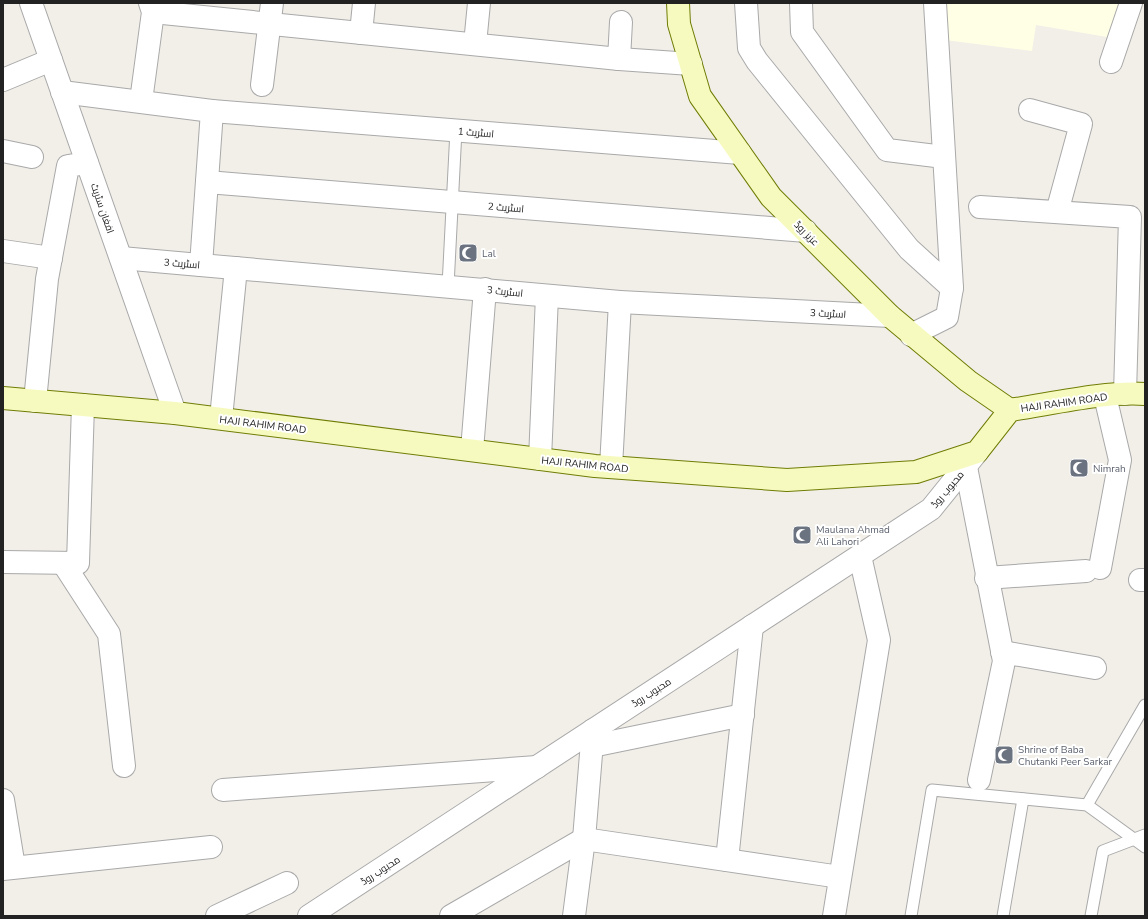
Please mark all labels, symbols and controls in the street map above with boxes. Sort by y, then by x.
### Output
street label: اسٹریٹ 1 [457,124,495,142]
street label: افغان سٹریٹ [87,181,117,235]
street label: اسٹریٹ 2 [487,199,525,217]
street label: عزیز روڈ [791,218,822,249]
mosque icon: Lal [457,242,479,264]
place label: Lal [482,247,496,261]
street label: اسٹریٹ 3 [163,255,201,273]
street label: اسٹریٹ 3 [486,283,524,301]
street label: اسٹریٹ 3 [809,306,846,322]
street label: HAJI RAHIM ROAD [1020,390,1108,416]
street label: HAJI RAHIM ROAD [219,413,307,437]
street label: HAJI RAHIM ROAD [541,453,629,477]
mosque icon: Nimrah [1068,457,1090,479]
place label: Nimrah [1093,462,1126,476]
street label: محبوب روڈ [928,468,967,511]
place label: Maulana Ahmad Ali Lahori [816,523,890,549]
mosque icon: Maulana Ahmad Ali Lahori [791,524,813,546]
street label: محبوب روڈ [629,675,674,711]
place label: Shrine of Baba Chutanki Peer Sarkar [1018,743,1113,769]
mosque icon: Shrine of Baba Chutanki Peer Sarkar [993,744,1015,766]
street label: محبوب روڈ [358,853,403,889]

